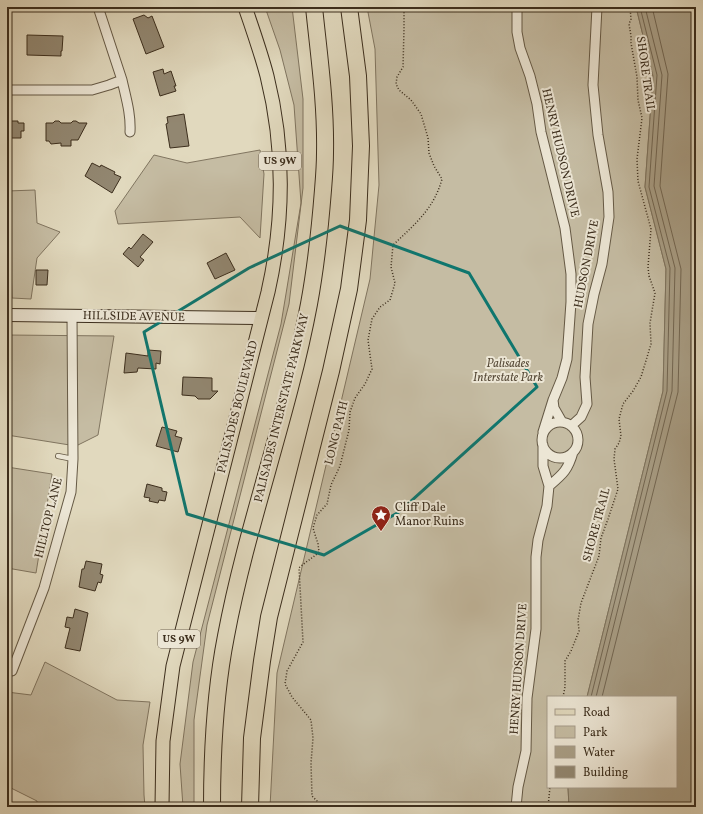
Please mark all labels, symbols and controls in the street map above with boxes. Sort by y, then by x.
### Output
street label: SHORE TRAIL [632,35,658,113]
street label: HENRY HUDSON DRIVE [537,87,583,219]
road number: US 9W [259,152,301,170]
street label: HUDSON DRIVE [571,219,603,309]
street label: HILLSIDE AVENUE [83,308,185,326]
street label: PALISADES INTERSTATE PARKWAY [251,311,313,504]
street label: PALISADES BOULEVARD [214,339,262,475]
park label: Palisades Interstate Park [473,356,543,386]
street label: LONG PATH [321,399,353,467]
street label: HILLTOP LANE [31,476,67,560]
street label: SHORE TRAIL [579,486,615,564]
place label: Cliff Dale Manor Ruins [395,500,464,530]
place icon: Cliff Dale Manor Ruins [370,504,392,532]
street label: HENRY HUDSON DRIVE [506,603,532,735]
road number: US 9W [158,630,200,648]
legend [547,696,677,788]
text: Road [583,705,610,721]
text: Park [583,725,608,741]
text: Water [583,745,615,761]
text: Building [583,765,628,781]

